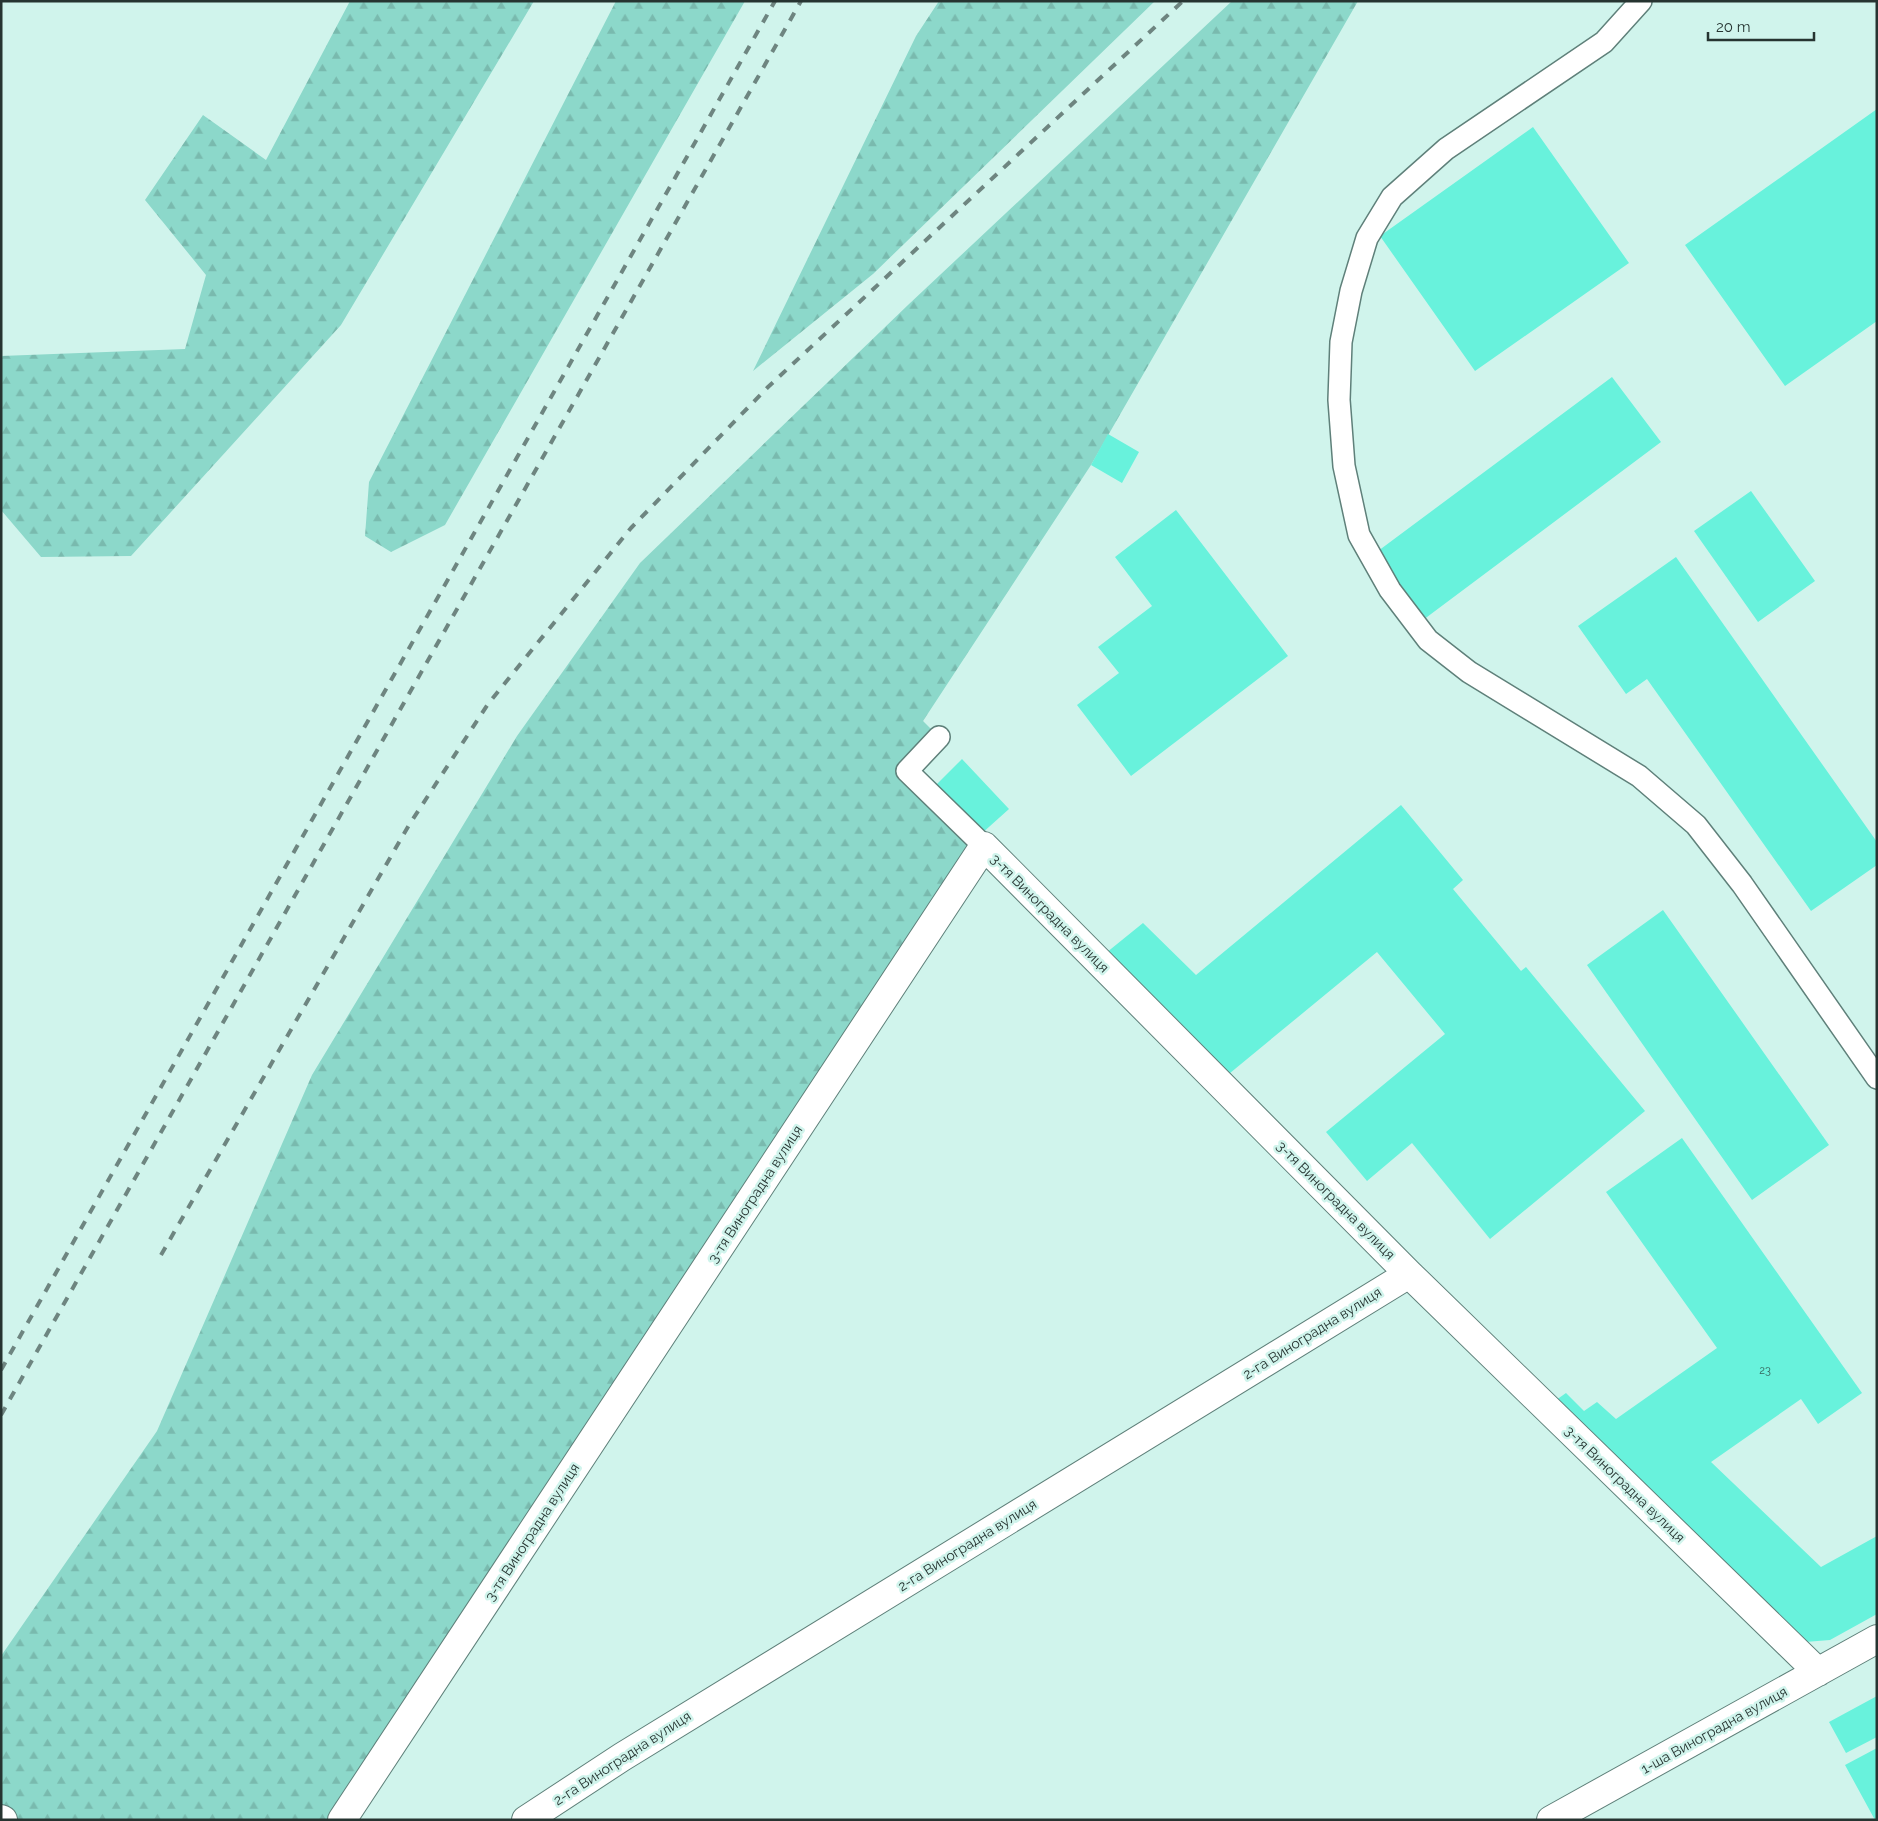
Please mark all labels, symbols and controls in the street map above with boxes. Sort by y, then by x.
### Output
scale bar [1708,10,1814,42]
text: 20 m [1716,18,1751,36]
street label: 3-тя Виноградна вулиця [988,851,1112,975]
street label: 3-тя Виноградна вулиця [705,1122,805,1266]
street label: 3-тя Виноградна вулиця [1274,1138,1398,1262]
street label: 2-га Виноградна вулиця [1240,1284,1384,1382]
house number: 23 [1759,1364,1771,1377]
street label: 3-тя Виноградна вулиця [1562,1423,1688,1545]
street label: 3-тя Виноградна вулиця [482,1460,582,1604]
street label: 2-га Виноградна вулиця [895,1496,1039,1594]
street label: 1-ша Виноградна вулиця [1638,1683,1790,1777]
street label: 2-га Виноградна вулиця [550,1708,694,1808]

